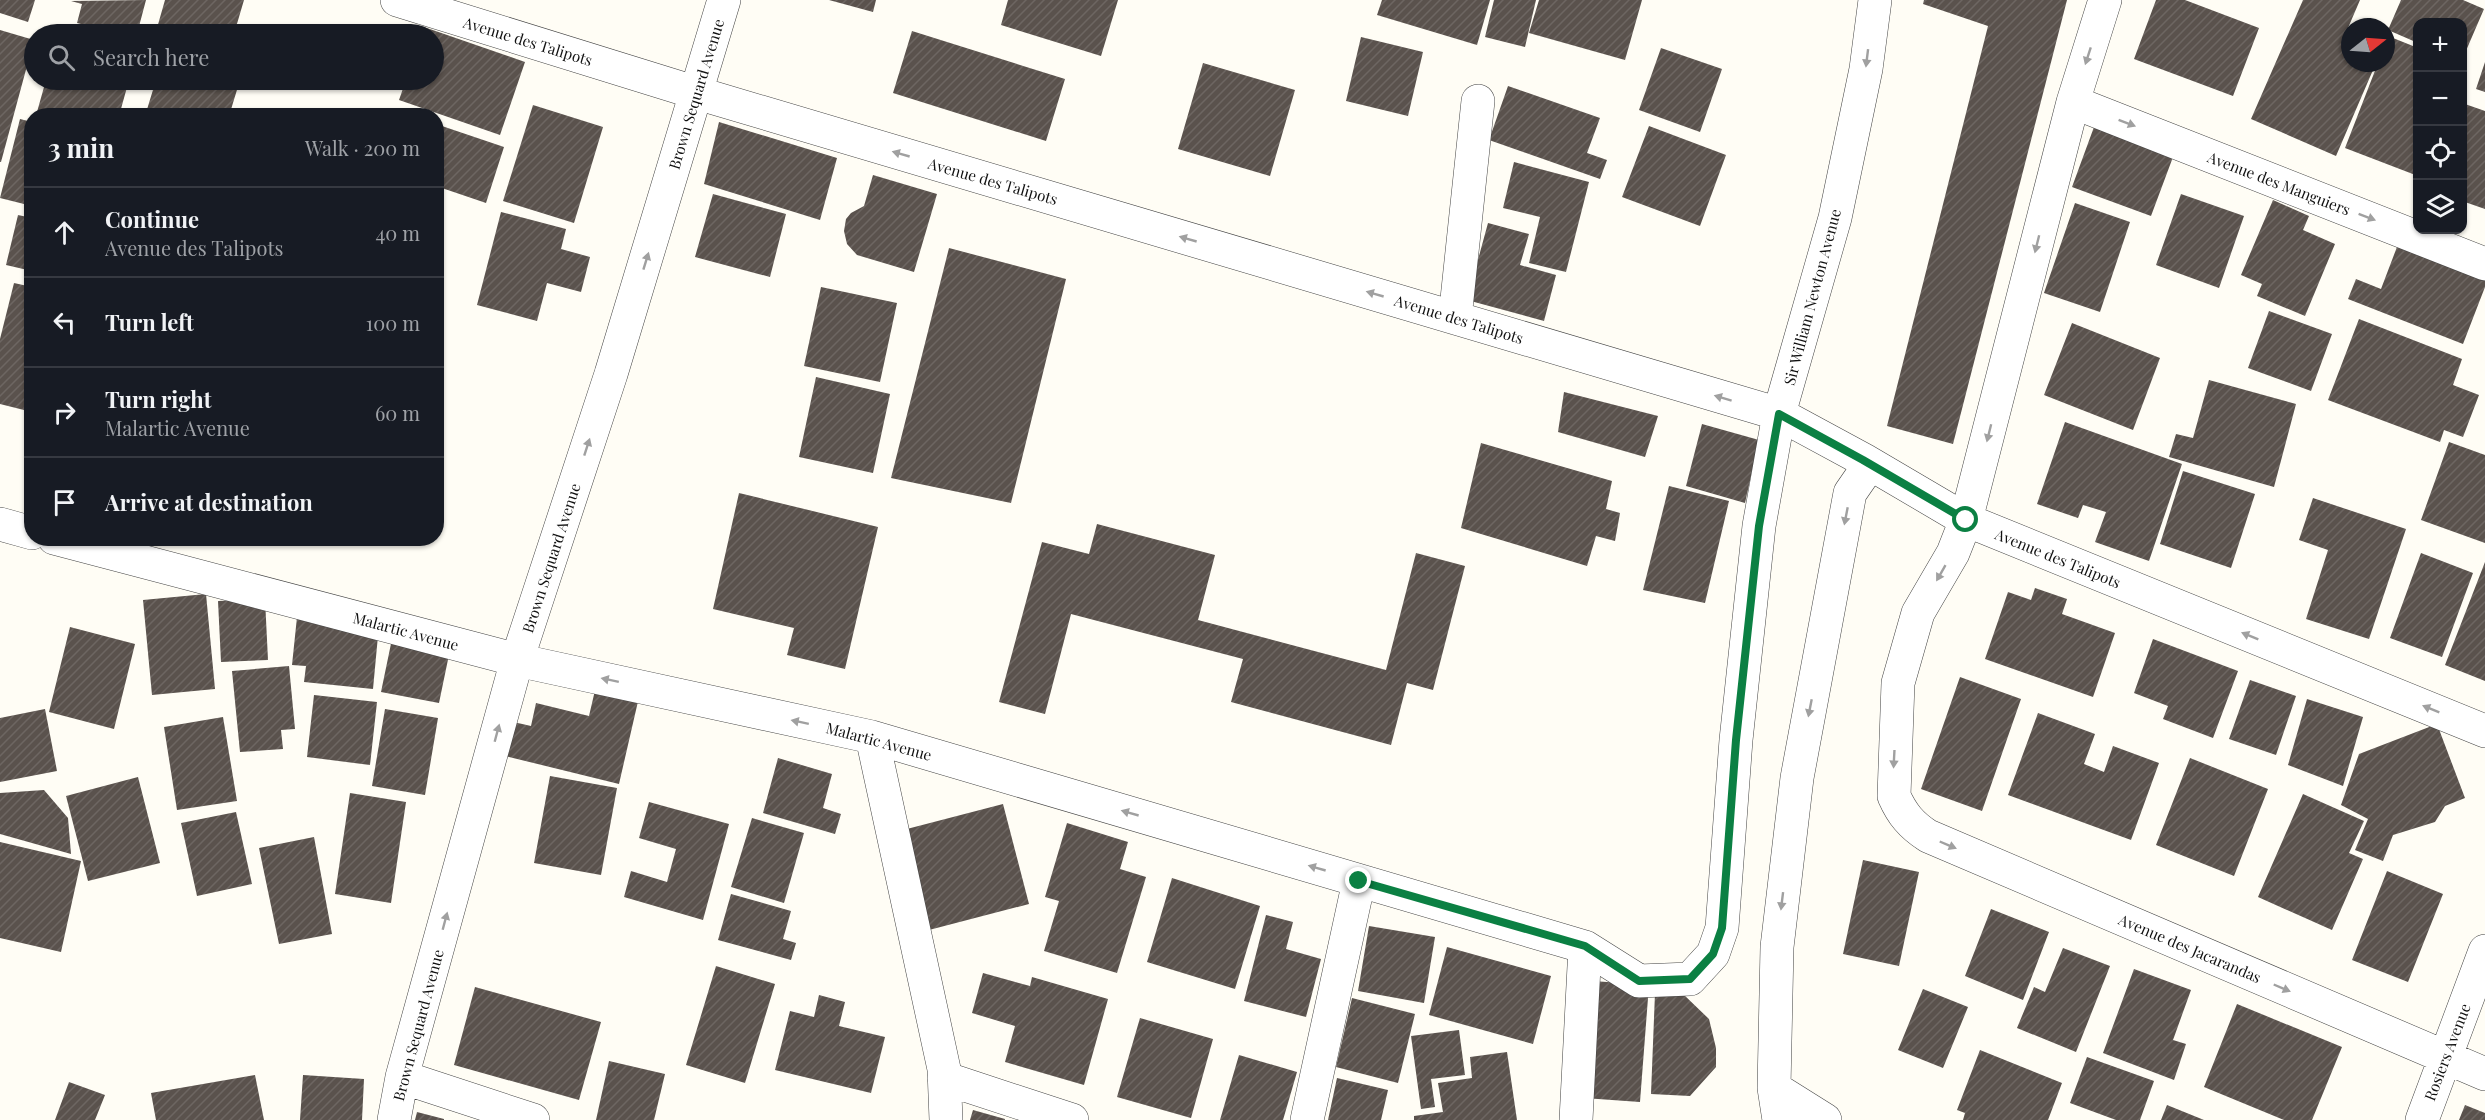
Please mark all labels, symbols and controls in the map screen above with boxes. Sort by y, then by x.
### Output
street label: Avenue des Talipots [460,12,595,70]
street label: Brown Sequard Avenue [664,16,728,172]
north arrow [2341,18,2395,72]
map controls [2413,18,2467,234]
button: + [2413,18,2467,72]
search box [24,24,444,90]
icon: search [45,41,78,74]
text: Search here [93,42,209,72]
one-way arrow [2082,47,2092,65]
one-way arrow [1863,49,1872,68]
button: − [2413,72,2467,126]
one-way arrow [2118,119,2136,128]
button: locate [2413,126,2467,180]
text: 3 min [48,130,114,165]
text: Walk · 200 m [305,134,420,161]
street label: Avenue des Manguiers [2204,146,2353,219]
one-way arrow [892,149,910,158]
street label: Avenue des Talipots [925,153,1060,209]
button: layers [2413,180,2467,234]
text: Continue [105,204,199,234]
street label: Sir William Newton Avenue [1779,207,1845,387]
one-way arrow [2359,213,2377,223]
icon: ahead [48,216,81,249]
text: 40 m [375,219,420,246]
text: Avenue des Talipots [105,234,283,261]
one-way arrow [1179,234,1197,243]
one-way arrow [2031,235,2041,253]
one-way arrow [642,252,651,270]
one-way arrow [1366,289,1384,298]
street label: Avenue des Talipots [1391,290,1526,348]
icon: left [48,306,81,339]
text: Turn left [105,307,194,337]
text: 100 m [366,309,420,336]
text: Turn right [105,384,211,414]
one-way arrow [1714,393,1732,402]
icon: right [48,396,81,429]
text: 60 m [375,399,420,426]
text: Malartic Avenue [105,414,250,441]
one-way arrow [1983,424,1993,442]
one-way arrow [583,438,592,456]
street label: Brown Sequard Avenue [517,481,585,635]
icon: arrive [48,486,81,519]
text: Arrive at destination [105,487,313,517]
route start [1952,506,1978,532]
one-way arrow [1841,507,1850,526]
street label: Avenue des Talipots [1991,523,2124,592]
one-way arrow [1936,565,1946,582]
street label: Malartic Avenue [351,607,461,655]
one-way arrow [2241,631,2259,640]
one-way arrow [600,675,619,684]
one-way arrow [1805,698,1814,717]
one-way arrow [2422,704,2440,713]
one-way arrow [791,716,810,726]
street label: Malartic Avenue [824,717,934,765]
one-way arrow [493,724,502,742]
one-way arrow [1889,750,1899,769]
one-way arrow [1121,808,1139,817]
one-way arrow [1940,840,1958,850]
one-way arrow [1308,863,1326,872]
route end [1345,867,1371,893]
one-way arrow [1778,891,1787,910]
street label: Avenue des Jacarandas [2115,909,2264,987]
one-way arrow [441,912,451,930]
street label: Brown Sequard Avenue [388,947,448,1103]
one-way arrow [2273,983,2291,993]
street label: Rosiers Avenue [2419,1000,2475,1104]

